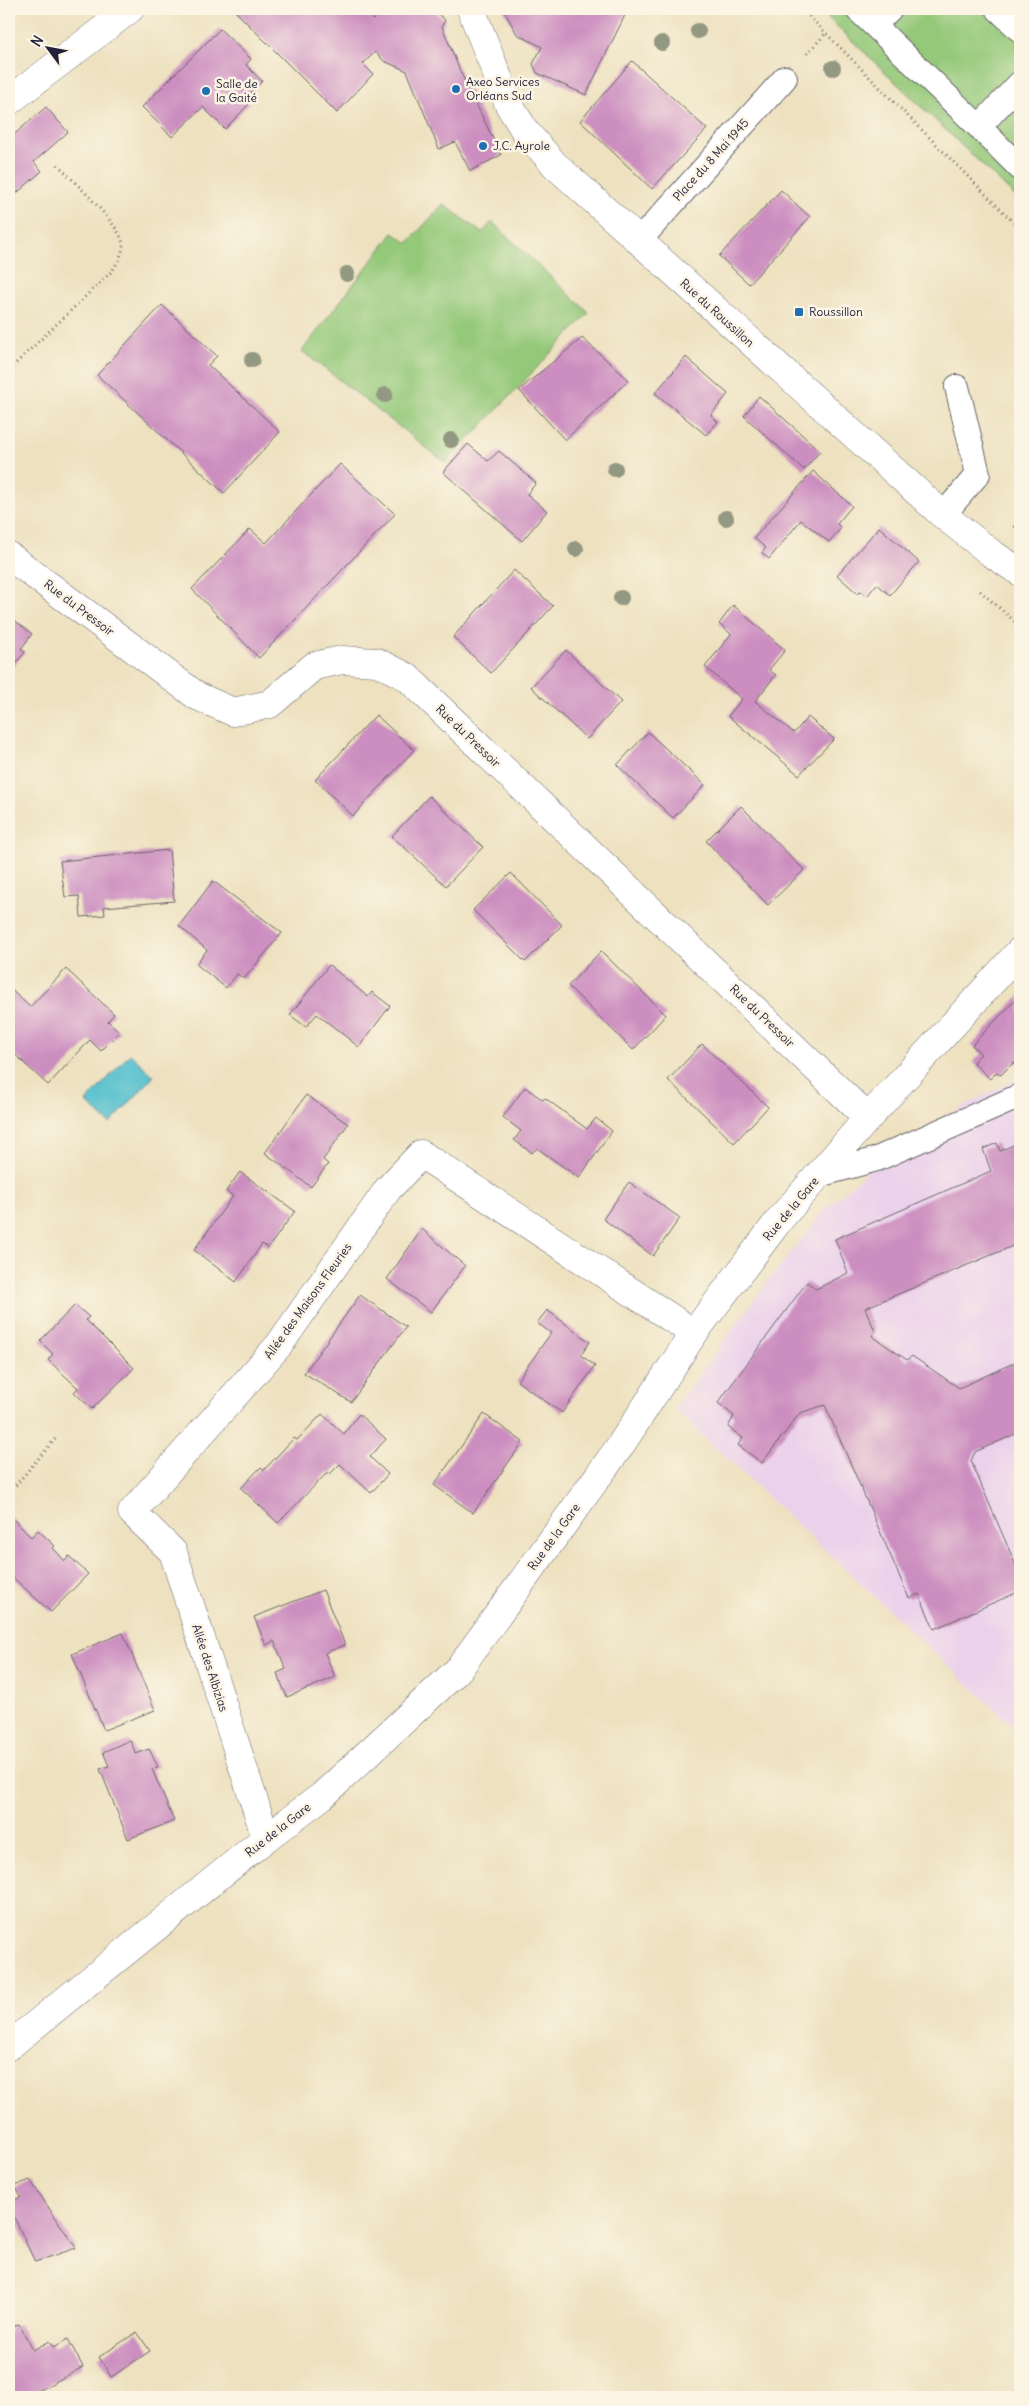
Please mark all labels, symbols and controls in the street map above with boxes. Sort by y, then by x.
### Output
north arrow [22,22,72,72]
text: N [27,32,47,50]
place label: Axeo Services Orléans Sud [466,74,540,103]
place label: Salle de la Gaité [216,76,258,105]
marker: Axeo Services Orléans Sud [450,83,462,95]
marker: Salle de la Gaité [200,85,212,97]
street label: Place du 8 Mai 1945 [670,115,752,204]
place label: J.C. Ayrole [493,138,550,153]
marker: J.C. Ayrole [477,140,489,152]
street label: Rue du Roussillon [677,275,758,350]
place label: Roussillon [809,304,863,319]
marker: Roussillon [793,306,805,318]
street label: Rue du Pressoir [41,576,118,639]
street label: Rue du Pressoir [433,701,504,770]
street label: Rue du Pressoir [727,981,798,1050]
street label: Rue de la Gare [759,1174,822,1244]
street label: Allée des Maisons Fleuries [260,1240,355,1362]
street label: Rue de la Gare [524,1500,583,1573]
street label: Allée des Albizias [189,1622,232,1713]
street label: Rue de la Gare [242,1799,313,1860]

